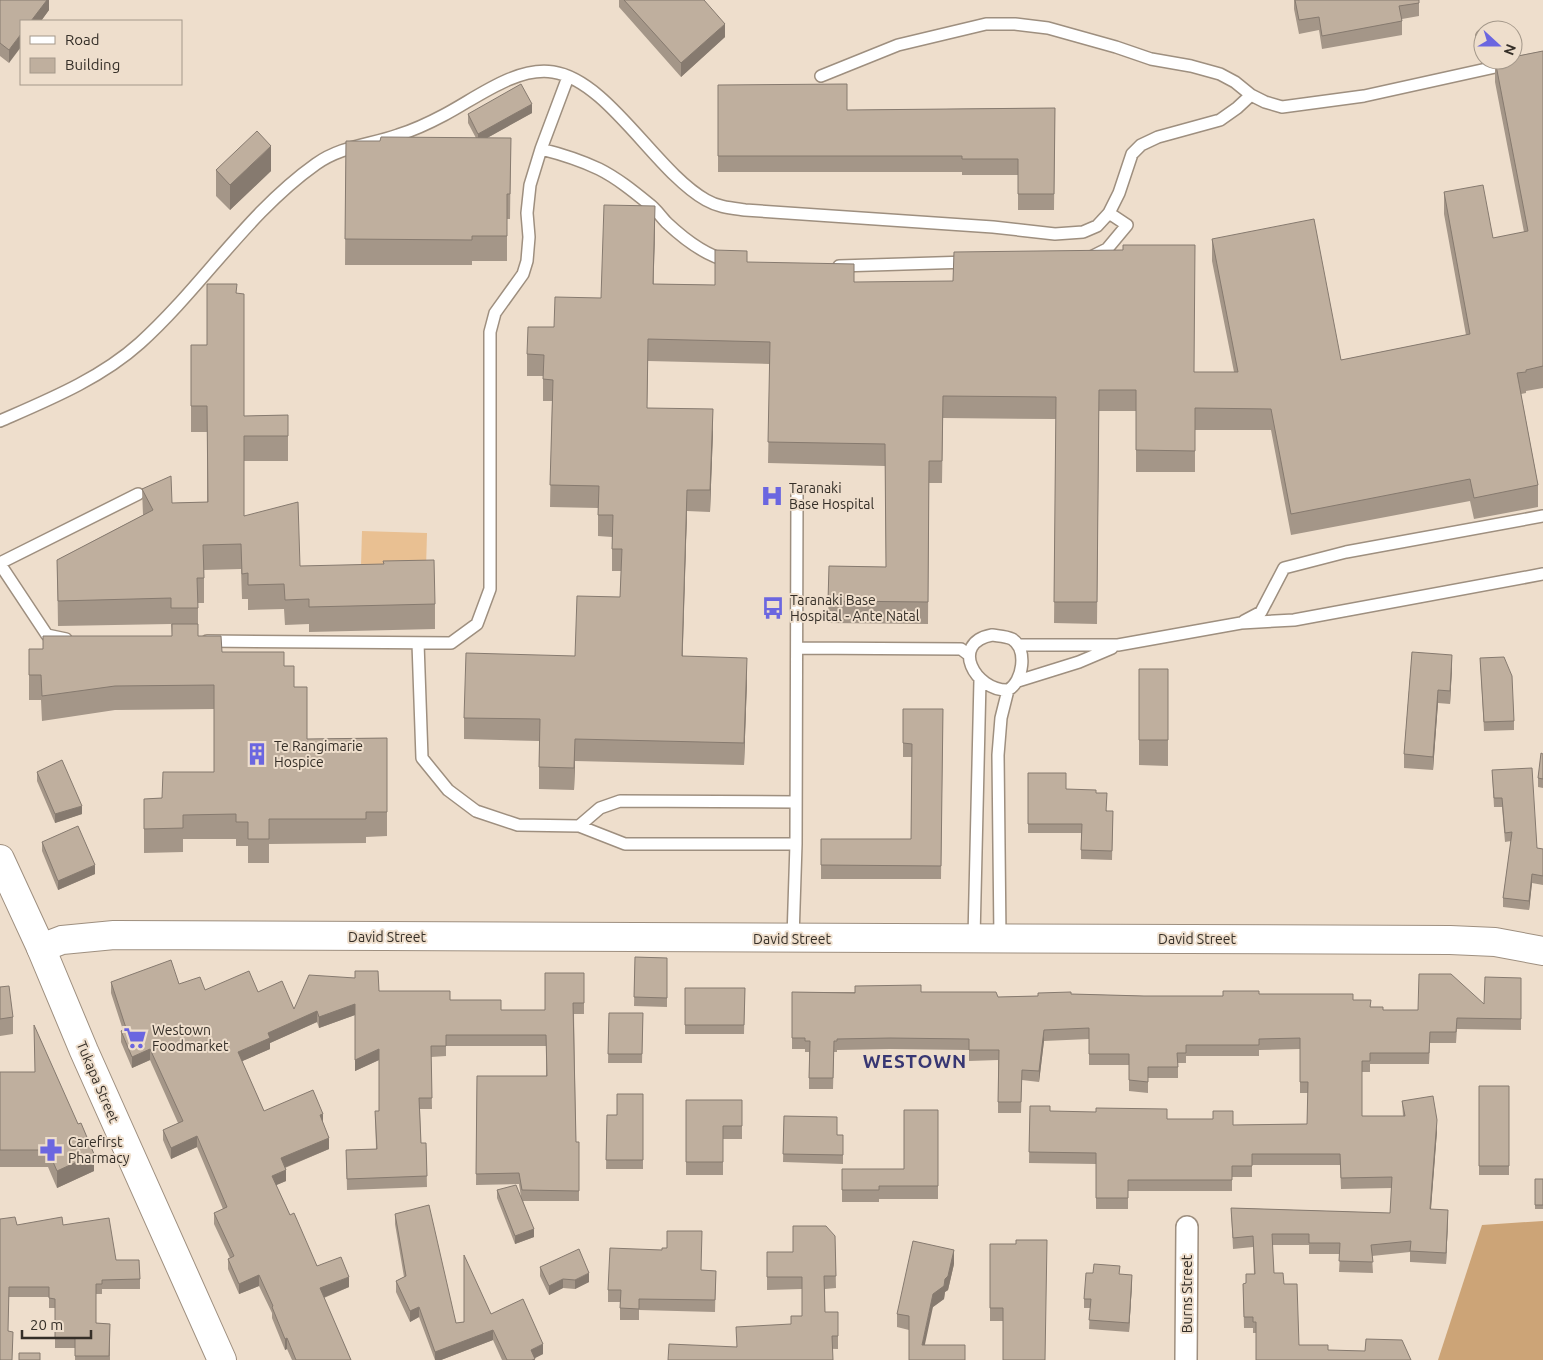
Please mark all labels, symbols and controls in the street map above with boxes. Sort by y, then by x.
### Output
legend [20,20,182,85]
north arrow [1473,20,1523,70]
text: Road [65,31,100,48]
text: N [1501,42,1519,57]
text: Building [65,56,120,73]
place label: Taranaki Base Hospital [789,480,874,512]
hospital icon: Taranaki Base Hospital [759,483,785,509]
place label: Taranaki Base Hospital - Ante Natal [790,592,920,624]
bus stop icon: Taranaki Base Hospital - Ante Natal [760,595,786,621]
place label: Te Rangimarie Hospice [274,738,363,770]
building icon: Te Rangimarie Hospice [244,741,270,767]
street label: David Street [348,929,426,945]
street label: David Street [753,931,831,947]
street label: David Street [1158,931,1236,947]
place label: Westown Foodmarket [152,1022,229,1054]
supermarket icon: Westown Foodmarket [122,1025,148,1051]
street label: Tukapa Street [74,1039,123,1126]
district label: WESTOWN [863,1050,967,1072]
place label: Carefirst Pharmacy [68,1134,130,1166]
pharmacy icon: Carefirst Pharmacy [38,1137,64,1163]
street label: Burns Street [1179,1254,1195,1333]
scale bar [22,1308,91,1340]
text: 20 m [30,1316,63,1333]

